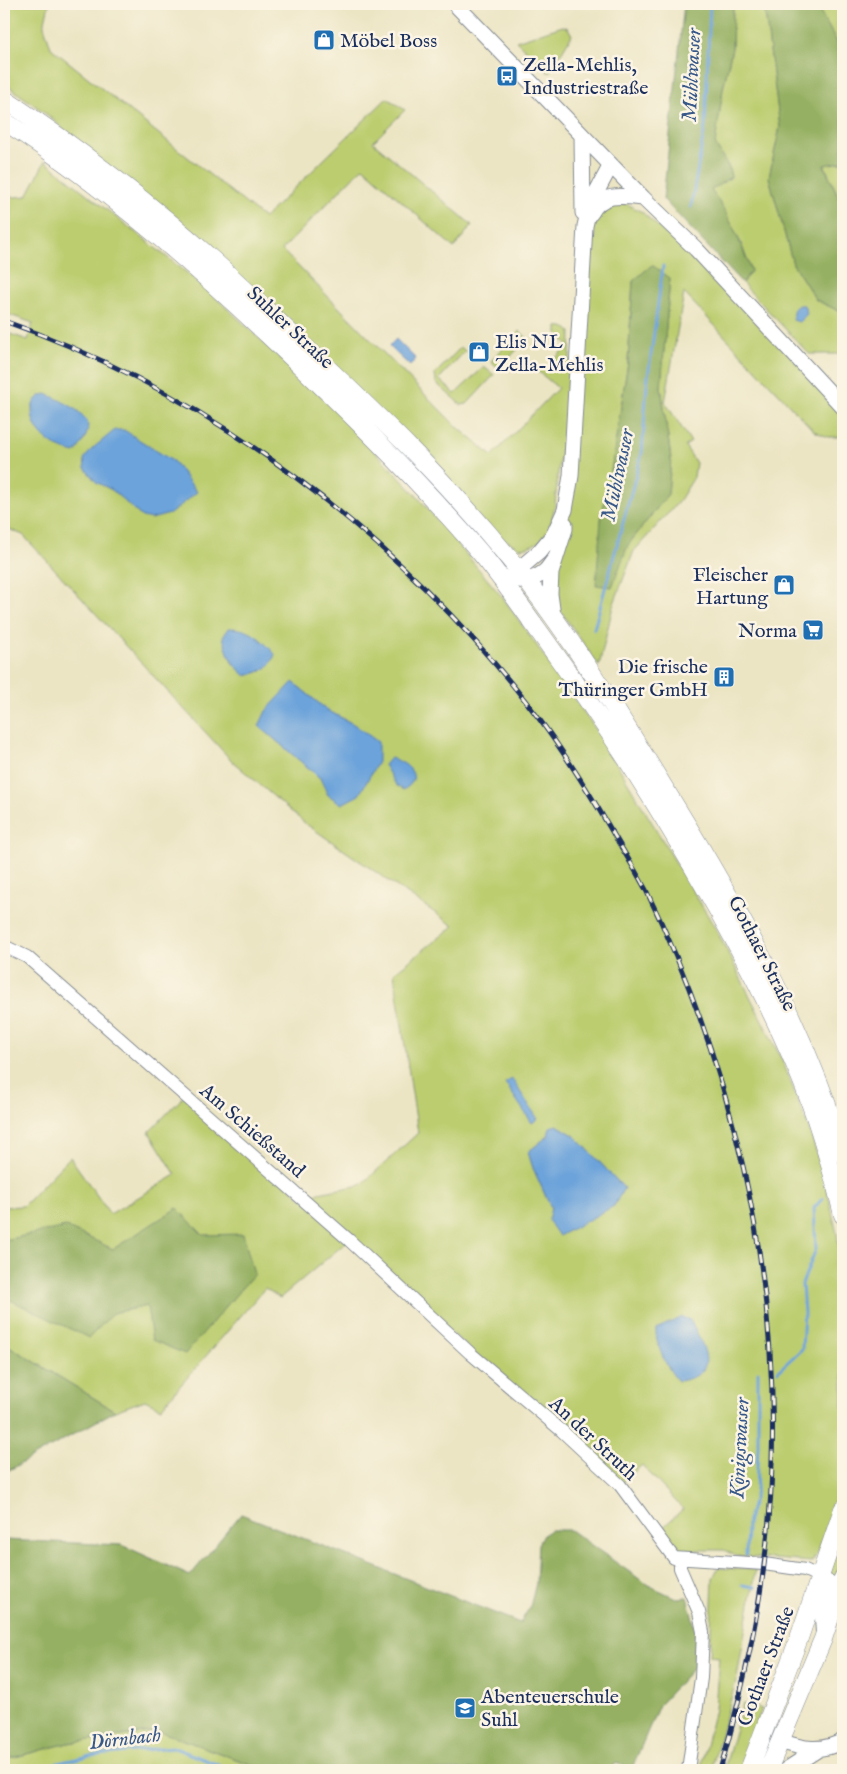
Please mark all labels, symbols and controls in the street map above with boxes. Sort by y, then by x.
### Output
water label: Mühlwasser [677,27,708,123]
shop icon: Möbel Boss [312,28,336,52]
place label: Möbel Boss [340,29,437,54]
place label: Zella-Mehlis, Industriestraße [523,53,648,101]
bus stop icon: Zella-Mehlis, Industriestraße [495,64,519,88]
street label: Suhler Straße [241,281,339,375]
place label: Elis NL Zella-Mehlis [495,330,603,378]
shop icon: Elis NL Zella-Mehlis [467,340,491,364]
water label: Mühlwasser [596,426,642,524]
place label: Fleischer Hartung [693,563,769,611]
shop icon: Fleischer Hartung [772,573,796,597]
supermarket icon: Norma [801,618,825,642]
place label: Norma [738,619,797,644]
place label: Die frische Thüringer GmbH [559,655,708,703]
building icon: Die frische Thüringer GmbH [712,665,736,689]
street label: Gothaer Straße [722,892,801,1016]
street label: Am Schießstand [193,1078,310,1184]
street label: An der Struth [543,1391,643,1487]
water label: Königswasser [724,1396,757,1500]
street label: Gothaer Straße [732,1603,801,1730]
place label: Abenteuerschule Suhl [480,1685,619,1733]
school or university icon: Abenteuerschule Suhl [453,1696,477,1720]
water label: Dörnbach [88,1722,163,1757]

